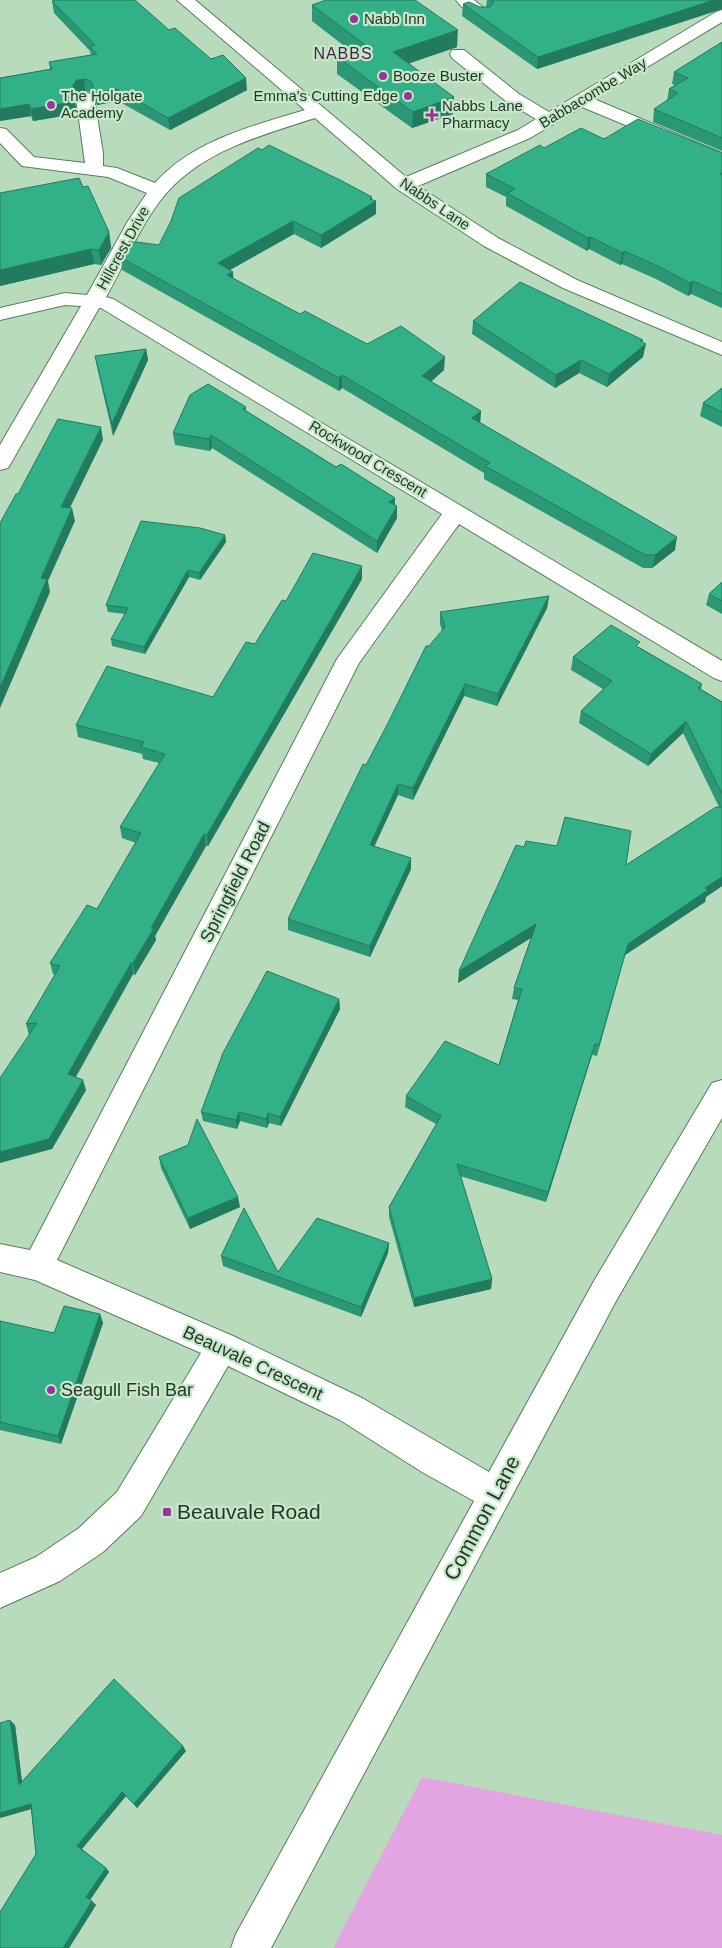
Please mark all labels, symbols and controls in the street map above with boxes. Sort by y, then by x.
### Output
place label: Nabb Inn [364,10,425,27]
marker: Nabb Inn [348,13,360,25]
district label: NABBS [313,45,373,62]
street label: Babbacombe Way [536,54,650,131]
place label: Booze Buster [393,67,483,84]
marker: Booze Buster [377,70,389,82]
place label: The Holgate Academy [61,87,143,121]
place label: Emma's Cutting Edge [253,87,398,104]
marker: Emma's Cutting Edge [402,90,414,102]
place label: Nabbs Lane Pharmacy [442,97,523,131]
marker: The Holgate Academy [45,99,57,111]
marker: Nabbs Lane Pharmacy [426,109,438,121]
street label: Nabbs Lane [397,174,474,233]
street label: Hillcrest Drive [93,203,152,292]
street label: Rockwood Crescent [306,417,431,501]
street label: Springfield Road [196,818,274,946]
street label: Beauvale Crescent [180,1322,326,1404]
place label: Seagull Fish Bar [61,1380,193,1400]
marker: Seagull Fish Bar [45,1384,57,1396]
street label: Common Lane [439,1452,524,1584]
place label: Beauvale Road [177,1500,321,1523]
marker: Beauvale Road [161,1506,173,1518]

